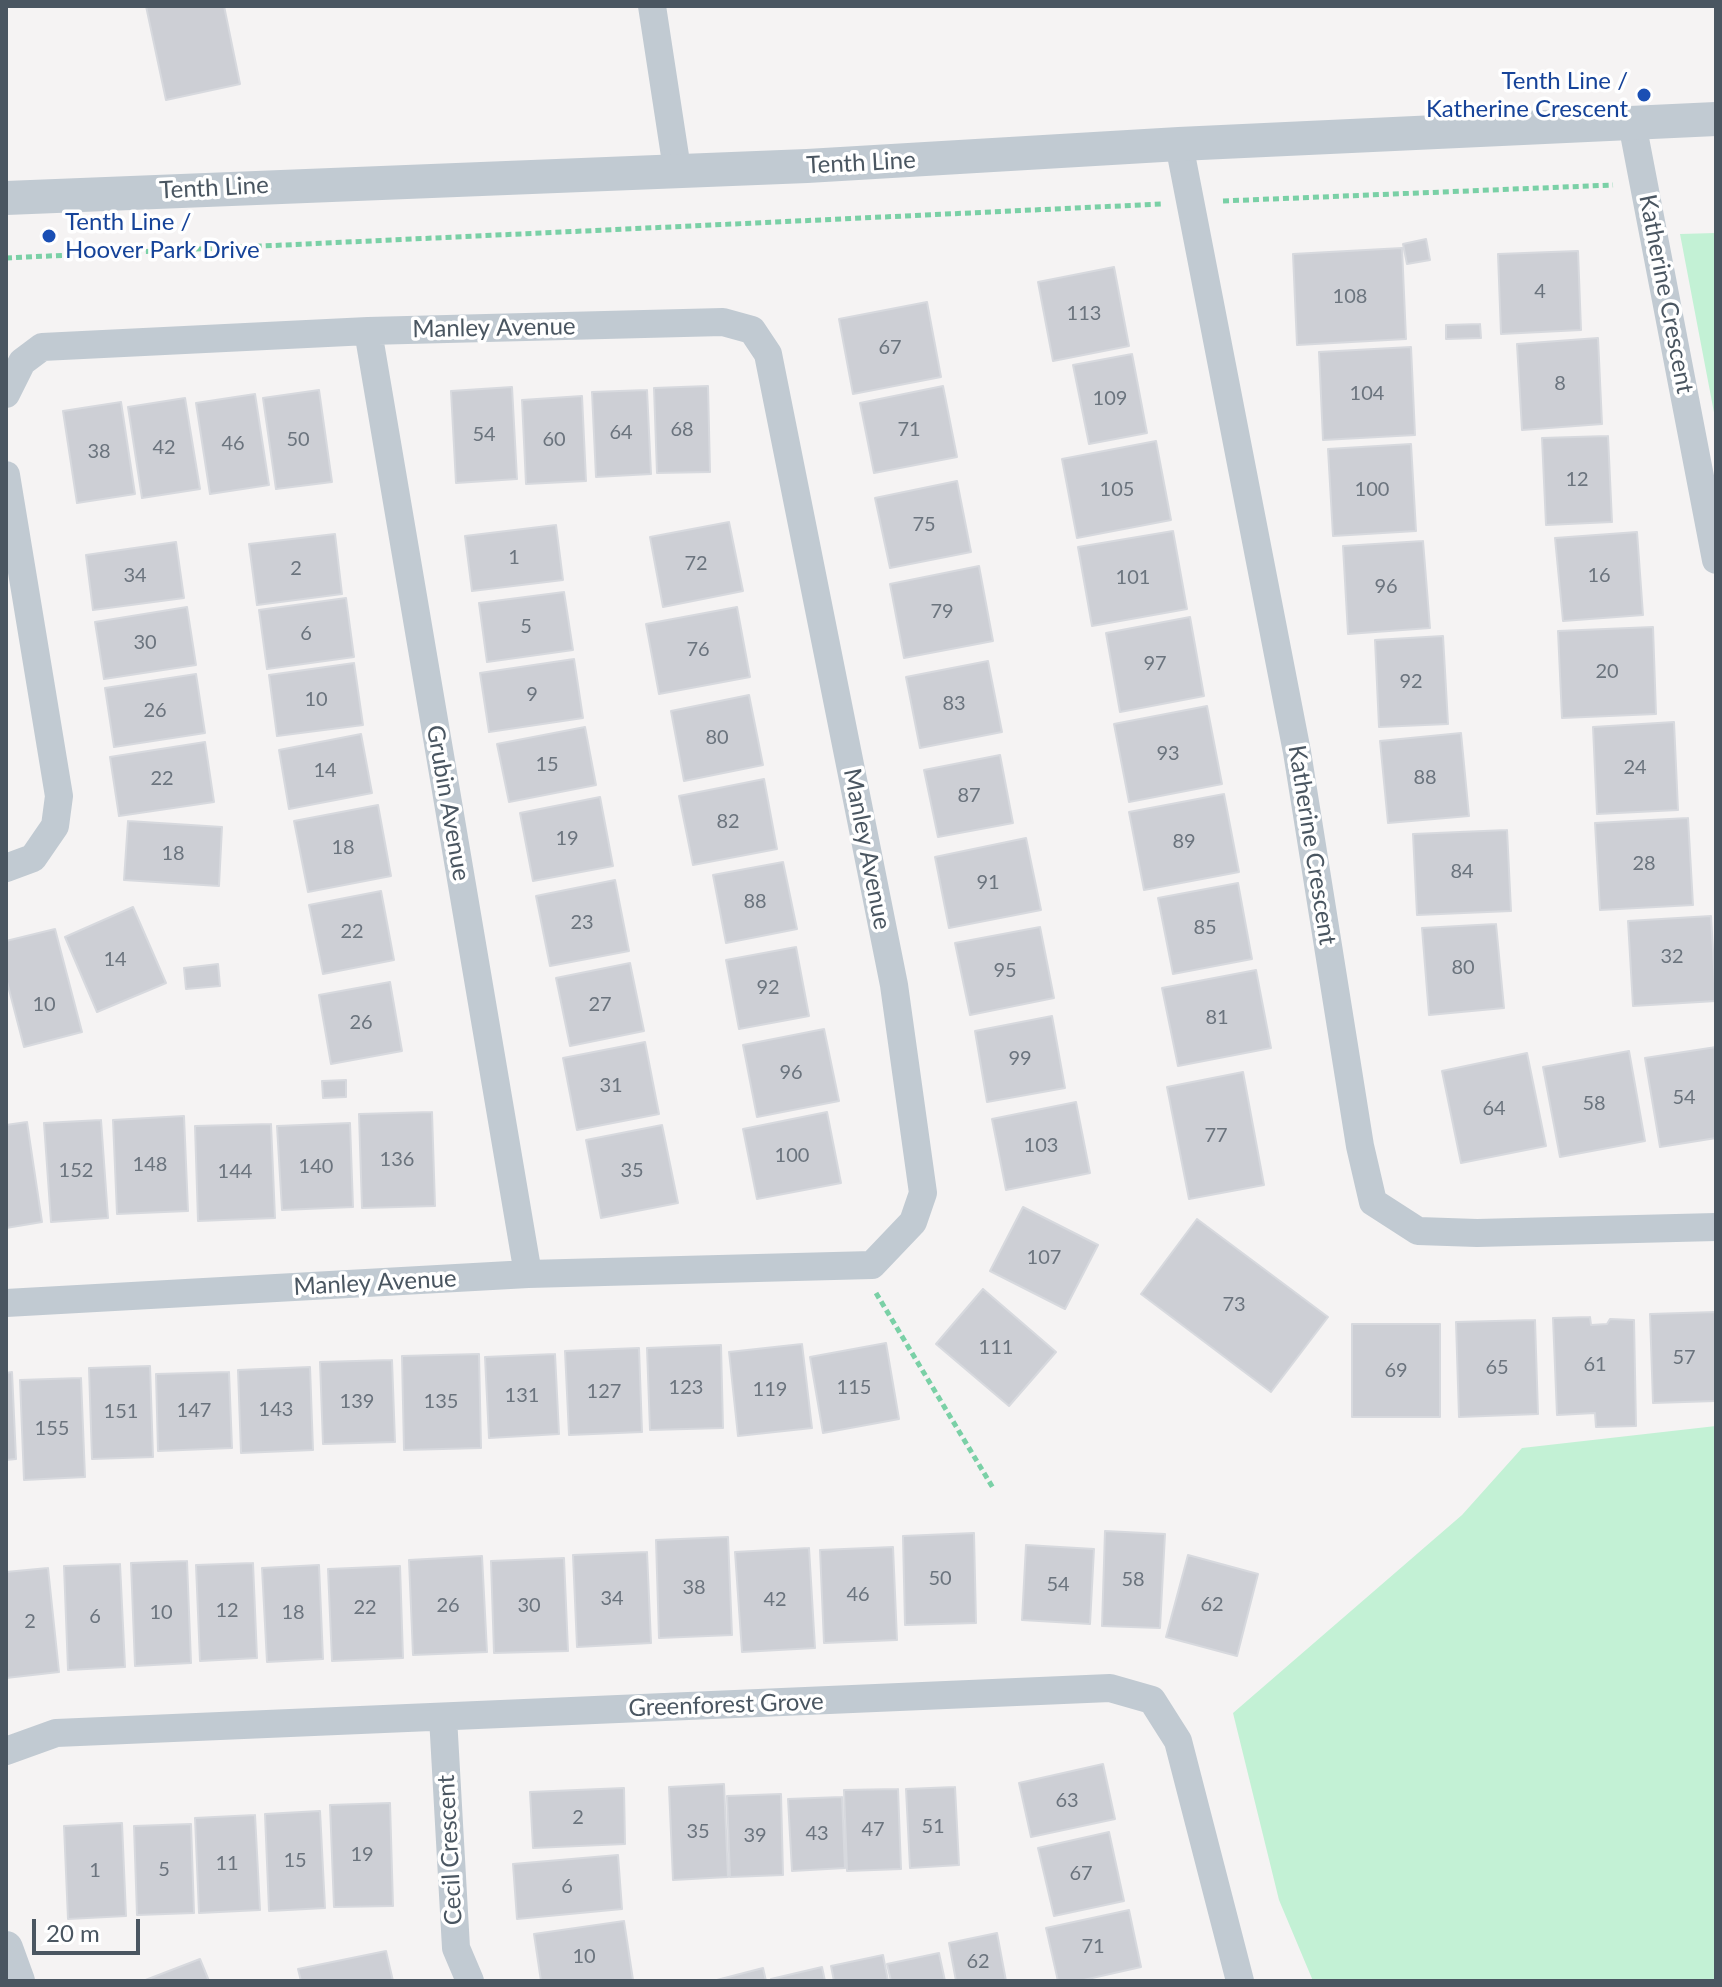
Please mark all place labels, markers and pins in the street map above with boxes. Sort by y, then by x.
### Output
place label: Tenth Line / Katherine Crescent [1426,67,1628,123]
marker: Tenth Line / Katherine Crescent [1635,86,1653,104]
place label: Tenth Line / Hoover Park Drive [65,208,260,264]
marker: Tenth Line / Hoover Park Drive [40,227,58,245]

